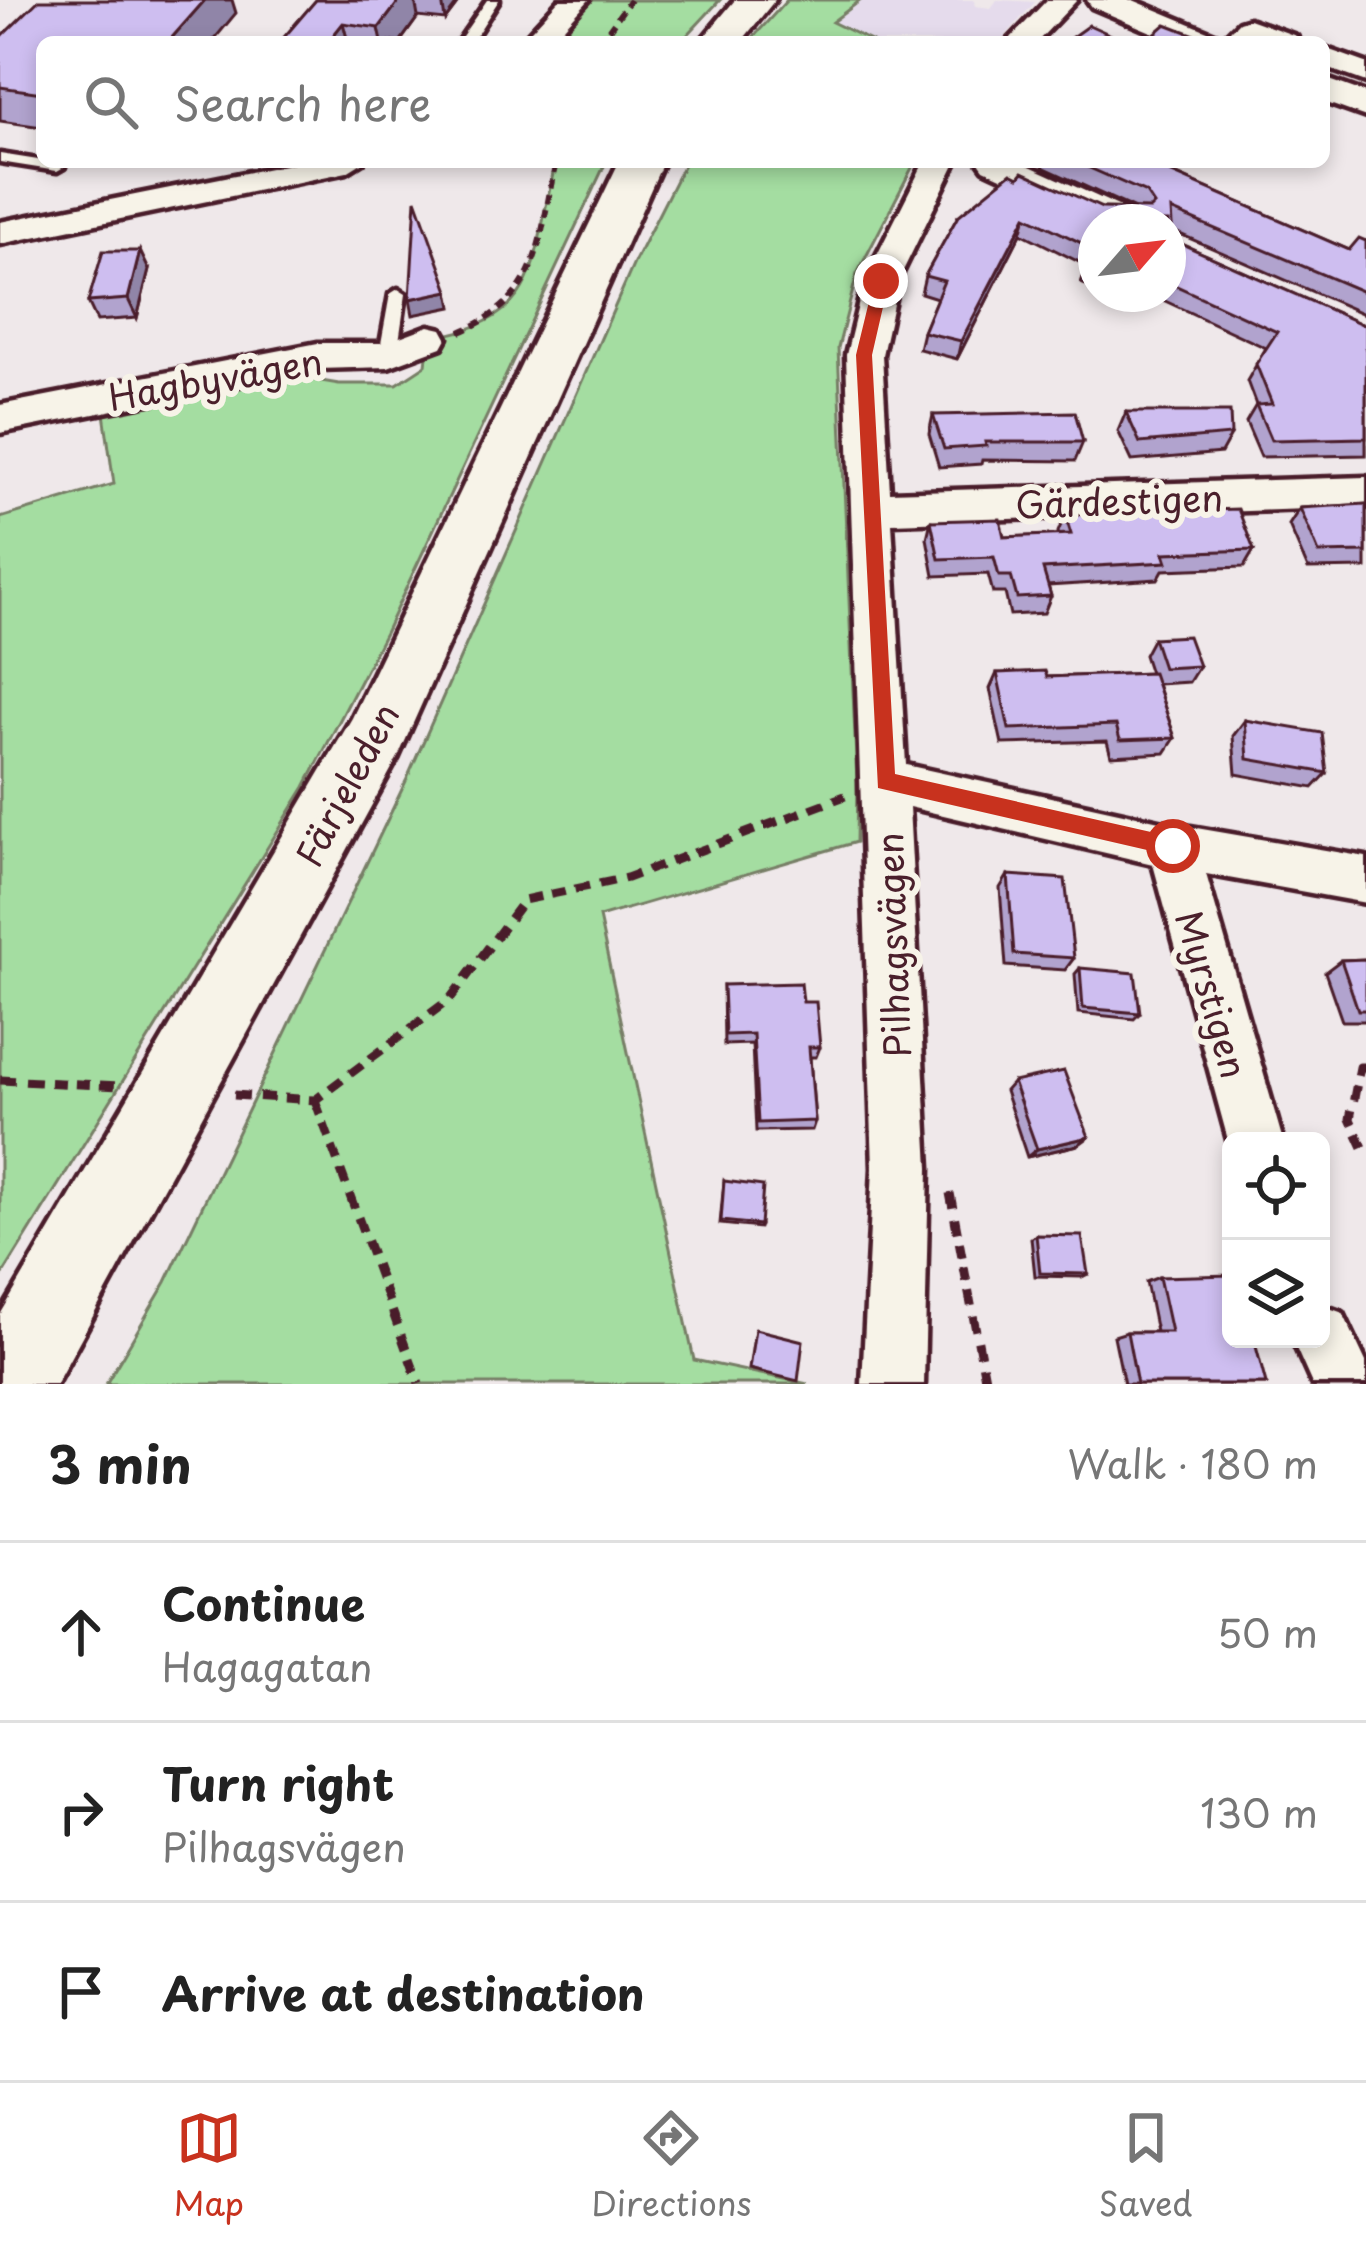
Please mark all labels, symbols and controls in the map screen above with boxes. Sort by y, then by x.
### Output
search box [36,36,1330,168]
text: Search here [174,68,431,136]
icon: search [78,69,144,135]
north arrow [1078,204,1186,312]
route end [854,254,908,308]
street label: Hagbyvägen [104,333,326,423]
street label: Gärdestigen [1014,469,1224,531]
street label: Färjeleden [280,693,412,875]
route start [1146,819,1200,873]
street label: Pilhagsvägen [861,832,923,1058]
street label: Myrstigen [1163,904,1263,1084]
map controls [1222,1132,1330,1348]
button: locate [1222,1132,1330,1240]
button: layers [1222,1240,1330,1348]
text: 3 min [48,1424,192,1501]
text: Walk · 180 m [1068,1433,1318,1492]
text: Continue [162,1568,365,1636]
icon: ahead [48,1599,114,1665]
text: 50 m [1217,1602,1318,1661]
text: Hagagatan [162,1636,373,1695]
text: Turn right [162,1748,394,1816]
icon: right [48,1779,114,1845]
text: 130 m [1200,1782,1318,1841]
text: Pilhagsvägen [162,1816,406,1875]
text: Arrive at destination [162,1958,645,2026]
icon: arrive [48,1959,114,2025]
tab: Map [174,2105,244,2227]
tab: Directions [591,2105,752,2227]
tab: Saved [1099,2105,1192,2227]

